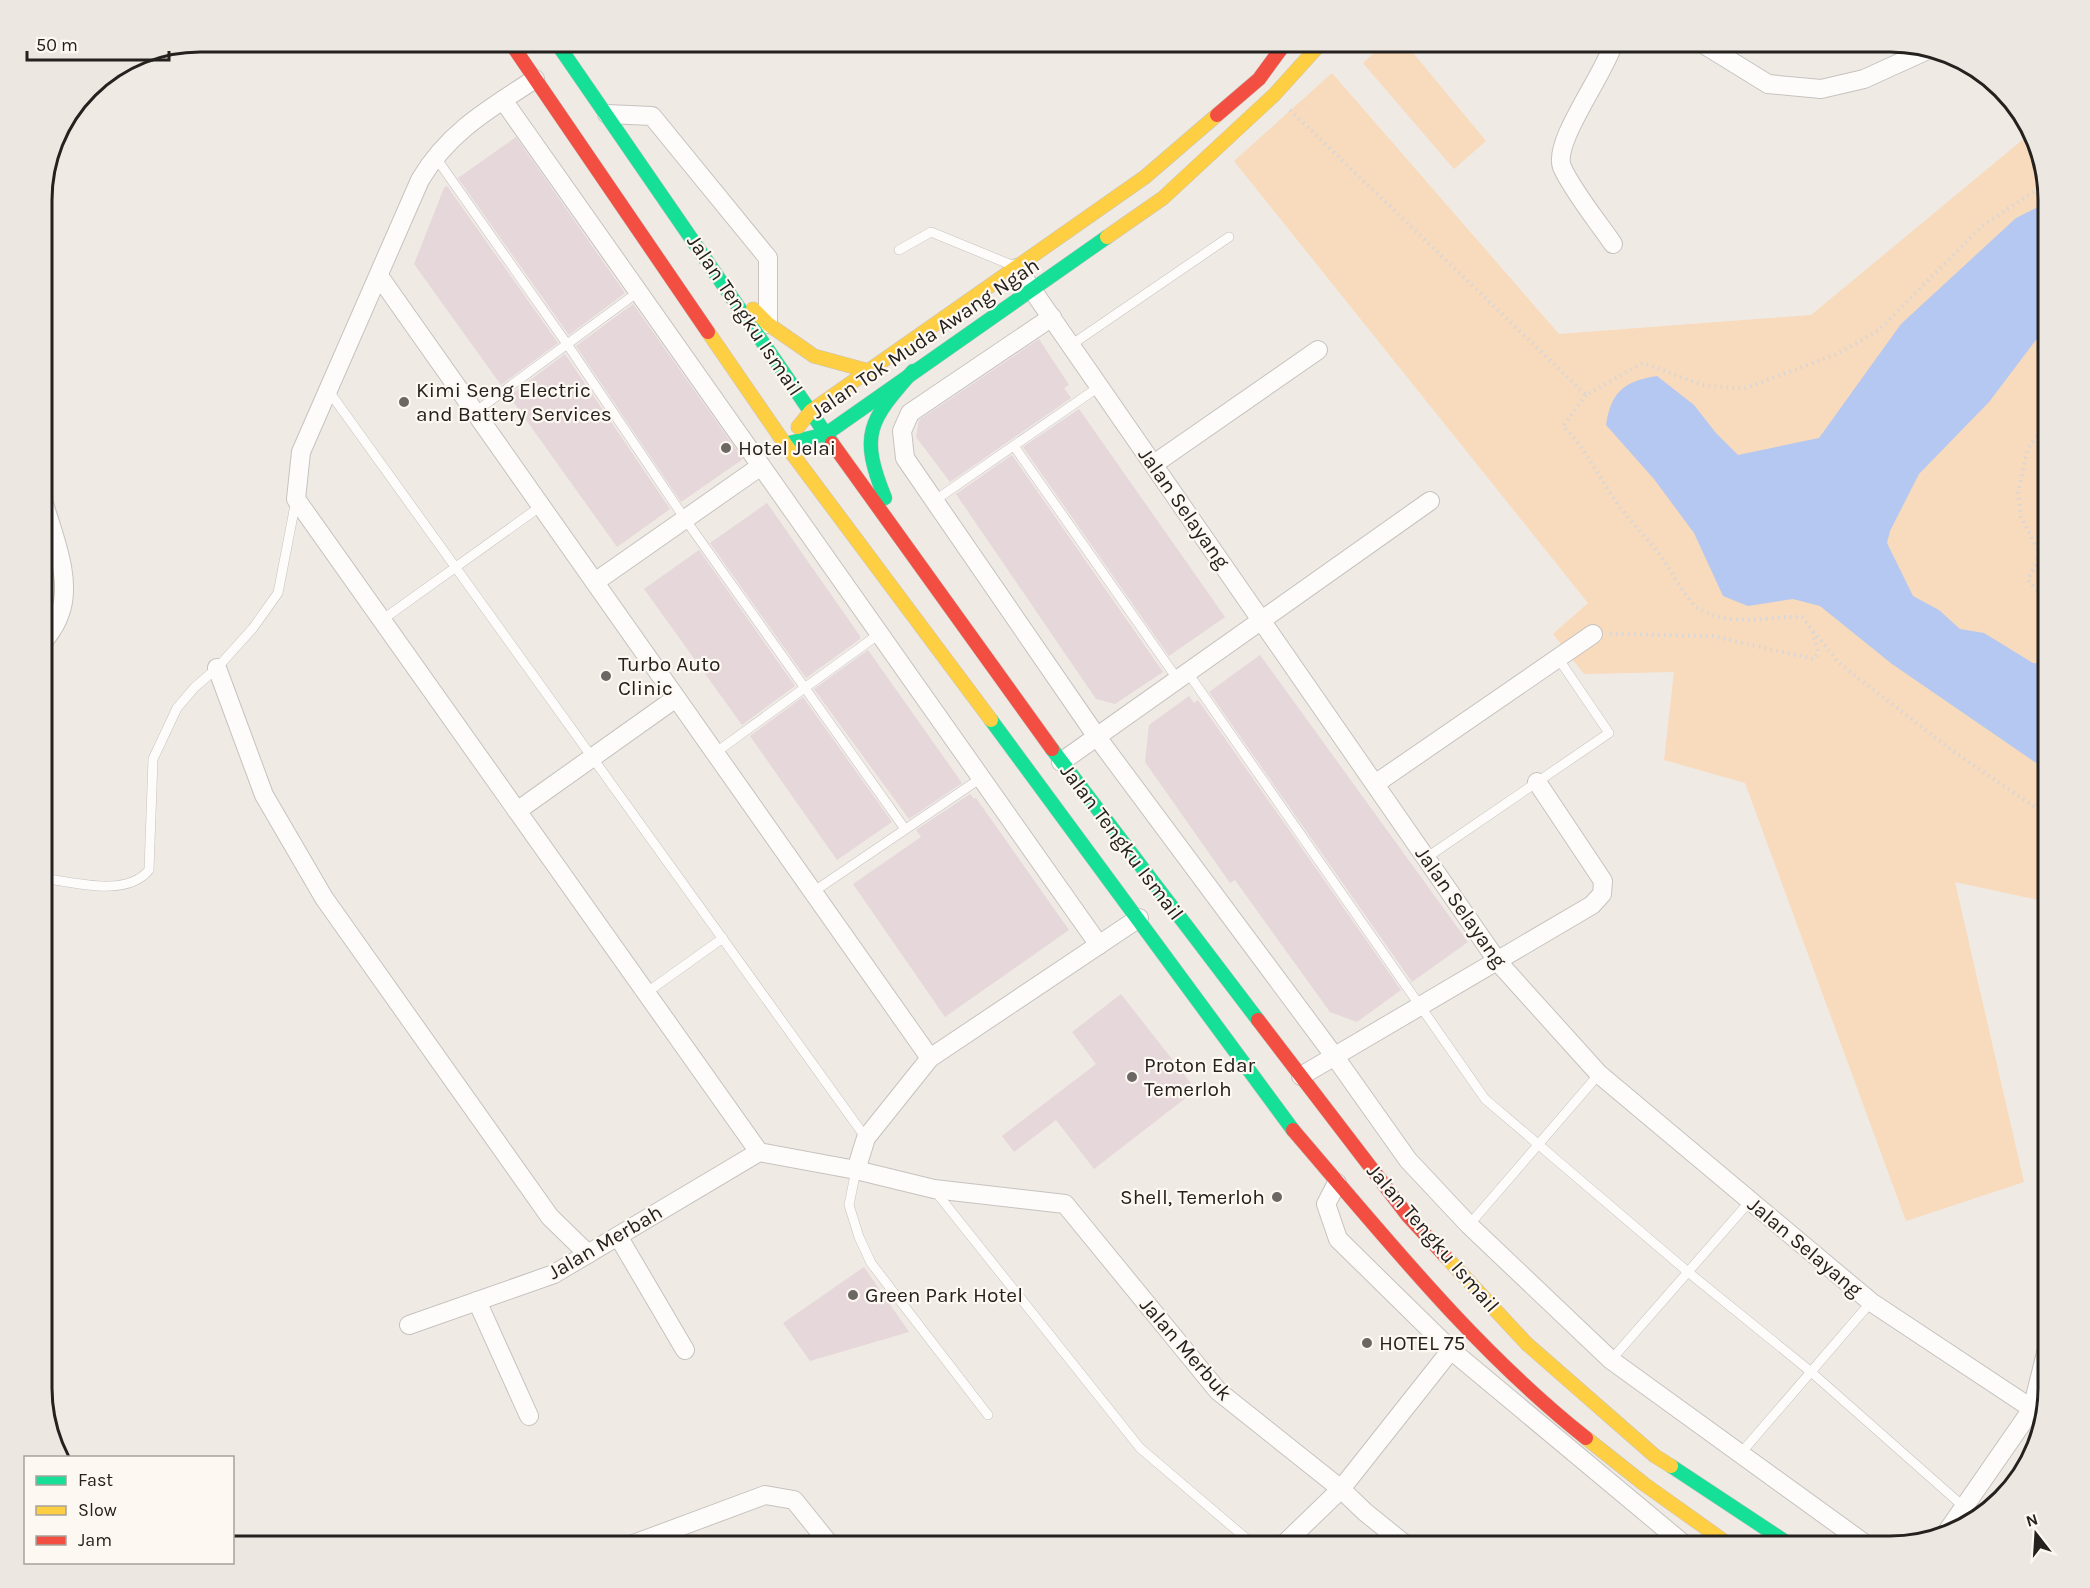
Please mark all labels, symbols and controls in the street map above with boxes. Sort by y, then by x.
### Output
scale bar [27,24,170,62]
text: 50 m [36,34,78,56]
street label: Jalan Tengku Ismail [682,230,808,400]
street label: Jalan Tok Muda Awang Ngah [806,253,1044,423]
place label: Kimi Seng Electric and Battery Services [416,378,612,426]
marker: Kimi Seng Electric and Battery Services [397,395,411,409]
place label: Hotel Jelai [738,436,836,460]
marker: Hotel Jelai [719,441,733,455]
street label: Jalan Selayang [1133,443,1235,573]
place label: Turbo Auto Clinic [618,652,720,700]
marker: Turbo Auto Clinic [599,669,613,683]
street label: Jalan Tengku Ismail [1055,759,1189,925]
street label: Jalan Selayang [1410,842,1512,972]
place label: Proton Edar Temerloh [1144,1053,1256,1101]
marker: Proton Edar Temerloh [1125,1070,1139,1084]
street label: Jalan Tengku Ismail [1362,1159,1504,1317]
place label: Shell, Temerloh [1120,1185,1265,1209]
marker: Shell, Temerloh [1270,1190,1284,1204]
street label: Jalan Selayang [1743,1192,1867,1302]
street label: Jalan Merbah [544,1200,666,1284]
place label: Green Park Hotel [865,1283,1023,1307]
marker: Green Park Hotel [846,1288,860,1302]
street label: Jalan Merbuk [1135,1293,1237,1405]
place label: HOTEL 75 [1379,1331,1465,1355]
marker: HOTEL 75 [1360,1336,1374,1350]
legend [24,1456,234,1564]
text: Fast [78,1469,113,1491]
text: Slow [78,1499,117,1521]
north arrow [2006,1504,2066,1564]
text: N [2023,1509,2040,1531]
text: Jam [78,1529,112,1551]

